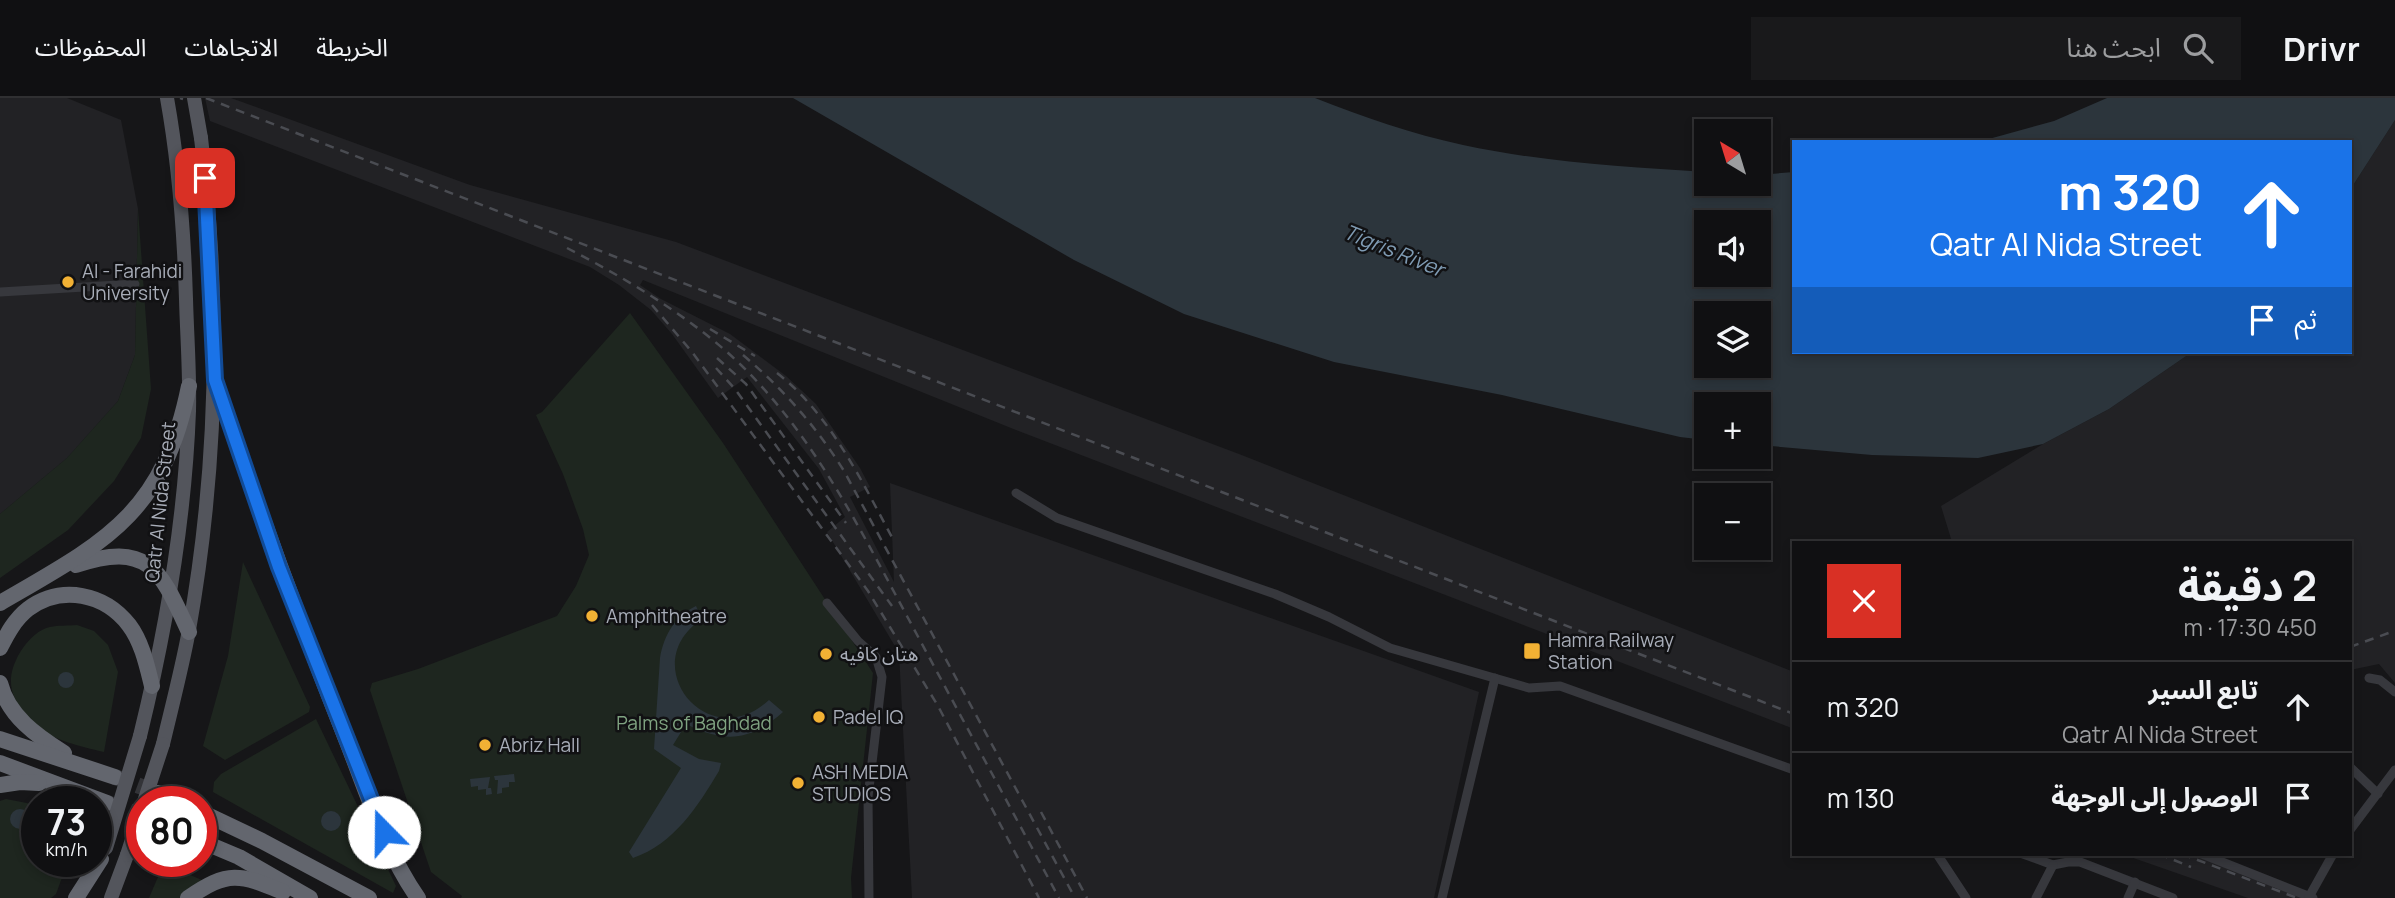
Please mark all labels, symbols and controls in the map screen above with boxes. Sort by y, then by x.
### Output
search box [1751,17,2241,80]
text: Drivr [2283,26,2360,71]
text: ابحث هنا [2066,29,2161,65]
icon: search [2179,29,2217,67]
text: المحفوظات [35,30,146,63]
text: الاتجاهات [184,30,278,63]
text: الخريطة [316,30,388,63]
north arrow [1694,119,1771,196]
map controls [1694,119,1771,560]
pin [175,148,235,208]
text: 320 m [2058,158,2202,225]
icon: arrive [186,159,224,197]
icon: ahead [2226,168,2317,259]
button: sound [1694,210,1771,287]
water label: Tigris River [1340,217,1451,284]
text: Qatr Al Nida Street [1930,222,2202,266]
place label: Al - Farahidi University [82,258,182,306]
marker: Al - Farahidi University [60,274,76,290]
button: layers [1694,301,1771,378]
icon: arrive [2243,301,2281,339]
text: ثم [2295,301,2317,337]
button: + [1694,392,1771,469]
street label: Qatr Al Nida Street [139,420,181,584]
button: − [1694,483,1771,560]
text: 2 دقيقة [2178,556,2317,614]
button: close [1827,564,1901,638]
place label: Amphitheatre [606,603,727,629]
marker: Amphitheatre [584,608,600,624]
text: 450 m · 17:30 [2183,611,2317,643]
place label: Hamra Railway Station [1548,627,1674,675]
place label: هتان كافيه [840,641,919,667]
marker: Hamra Railway Station [1522,641,1542,661]
marker: هتان كافيه [818,646,834,662]
text: تابع السير [2148,671,2258,707]
icon: ahead [2279,688,2317,726]
text: 320 m [1827,689,1899,725]
place label: Padel IQ [833,704,904,730]
marker: Padel IQ [811,709,827,725]
park label: Palms of Baghdad [616,710,772,736]
text: Qatr Al Nida Street [2062,718,2258,750]
place label: Abriz Hall [499,732,580,758]
marker: Abriz Hall [477,737,493,753]
place label: ASH MEDIA STUDIOS [812,759,908,807]
marker: ASH MEDIA STUDIOS [790,775,806,791]
text: الوصول إلى الوجهة [2051,778,2258,814]
icon: arrive [2279,779,2317,817]
text: 130 m [1827,780,1895,816]
speed limit sign: 80 [126,786,217,877]
position arrow [347,795,421,869]
text: 73 [47,798,86,846]
text: km/h [46,837,87,861]

